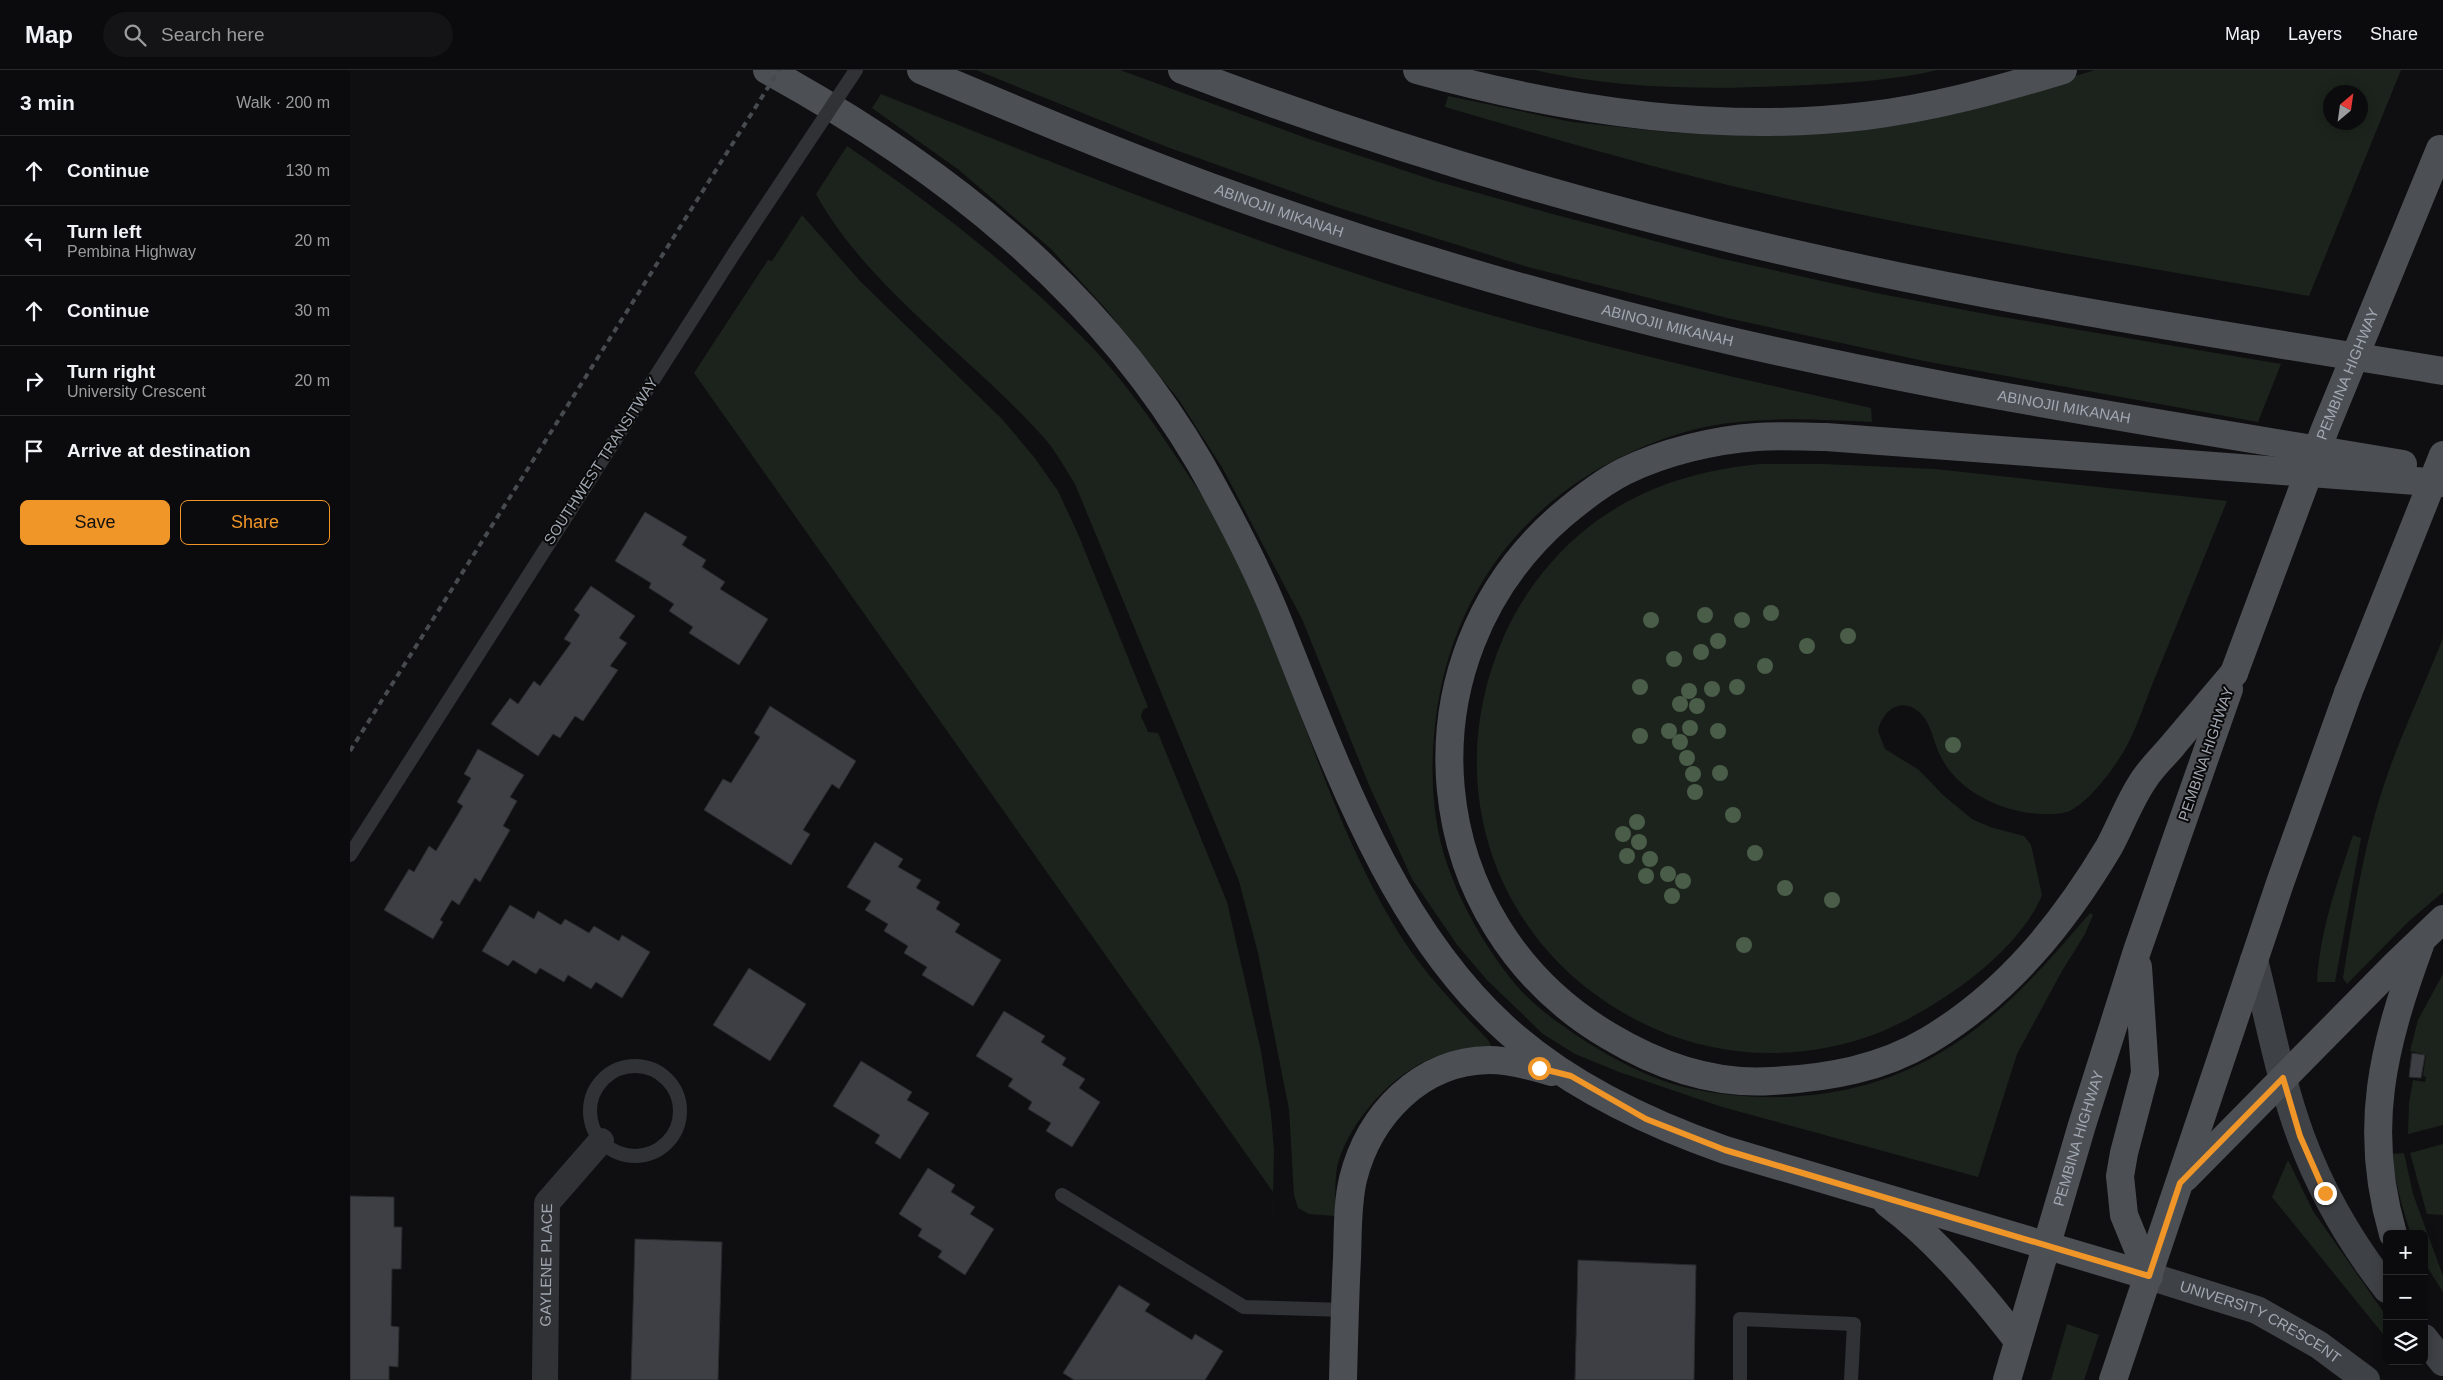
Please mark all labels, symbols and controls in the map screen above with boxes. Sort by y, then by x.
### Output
search box [103,12,453,57]
text: Map [25,21,73,48]
icon: search [121,21,149,49]
text: Search here [161,24,265,45]
text: Map [2225,24,2260,44]
text: Layers [2288,24,2342,44]
text: Share [2370,24,2418,44]
north arrow [2323,85,2368,130]
text: 3 min [20,91,75,114]
text: Walk · 200 m [236,94,330,111]
icon: ahead [20,157,48,185]
text: Continue [67,160,149,181]
text: 130 m [286,162,330,179]
street label: ABINOJII MIKANAH [1213,180,1346,240]
text: Turn left [67,221,142,242]
icon: left [20,227,48,255]
text: 20 m [294,232,330,249]
text: Pembina Highway [67,243,196,260]
icon: ahead [20,297,48,325]
text: Continue [67,300,149,321]
street label: ABINOJII MIKANAH [1600,300,1735,349]
text: 30 m [294,302,330,319]
street label: PEMBINA HIGHWAY [2313,305,2382,442]
text: Turn right [67,361,155,382]
icon: right [20,367,48,395]
text: 20 m [294,372,330,389]
street label: SOUTHWEST TRANSITWAY [540,374,661,548]
text: University Crescent [67,383,206,400]
street label: ABINOJII MIKANAH [1996,386,2132,427]
icon: arrive [20,437,48,465]
text: Arrive at destination [67,440,251,461]
button: Save [20,500,170,545]
button: Share [180,500,330,545]
street label: PEMBINA HIGHWAY [2175,684,2236,823]
route start [1528,1057,1551,1080]
street label: PEMBINA HIGHWAY [2050,1068,2107,1208]
route end [2314,1182,2337,1205]
street label: GAYLENE PLACE [537,1203,555,1327]
map controls [2383,1230,2428,1365]
button: + [2383,1230,2428,1275]
button: − [2383,1275,2428,1320]
street label: UNIVERSITY CRESCENT [2178,1277,2344,1366]
button: layers [2383,1320,2428,1365]

